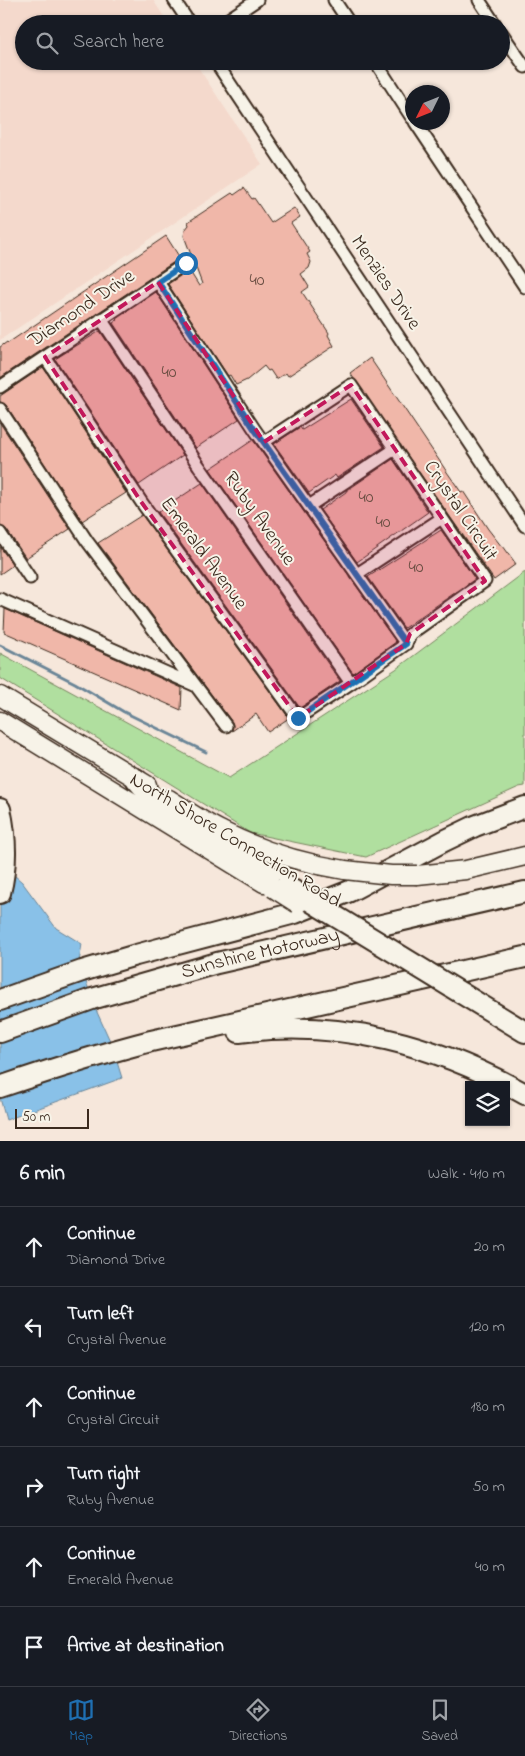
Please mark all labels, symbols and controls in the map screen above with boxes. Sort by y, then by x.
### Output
search box [15,15,510,70]
icon: search [33,29,61,57]
text: Search here [73,29,164,56]
north arrow [405,85,450,130]
street label: Menzies Drive [343,230,427,336]
route start [175,252,198,275]
street label: Diamond Drive [22,263,141,356]
house number: 40 [249,268,265,294]
house number: 40 [161,360,177,386]
street label: Crystal Circuit [416,455,505,567]
street label: Ruby Avenue [216,466,302,572]
house number: 40 [358,485,374,511]
street label: Emerald Avenue [152,492,254,616]
house number: 40 [375,510,391,536]
house number: 40 [408,555,424,581]
route end [287,707,310,730]
street label: North Shore Connection Road [124,766,346,916]
street label: Sunshine Motorway [178,921,342,987]
map controls [465,1081,510,1126]
button: layers [465,1081,510,1126]
scale bar [15,1106,89,1129]
text: 50 m [22,1107,50,1128]
text: 6 min [20,1159,65,1189]
text: Walk · 410 m [428,1162,505,1186]
text: Continue [67,1221,135,1248]
icon: ahead [20,1233,48,1261]
text: 20 m [474,1235,505,1259]
text: Diamond Drive [67,1248,165,1272]
text: Turn left [67,1301,134,1328]
icon: left [20,1313,48,1341]
text: 120 m [469,1315,505,1339]
text: Crystal Avenue [67,1328,166,1352]
text: Continue [67,1381,135,1408]
icon: ahead [20,1393,48,1421]
text: 180 m [471,1395,505,1419]
text: Crystal Circuit [67,1408,160,1432]
text: Turn right [67,1461,140,1488]
icon: right [20,1473,48,1501]
text: 50 m [473,1475,505,1499]
text: Ruby Avenue [67,1488,154,1512]
text: Continue [67,1541,135,1568]
icon: ahead [20,1553,48,1581]
text: 40 m [475,1555,505,1579]
text: Emerald Avenue [67,1568,173,1592]
icon: arrive [20,1633,48,1661]
text: Arrive at destination [67,1633,224,1660]
tab: Map [67,1696,95,1747]
tab: Directions [229,1696,287,1747]
tab: Saved [421,1696,458,1747]

